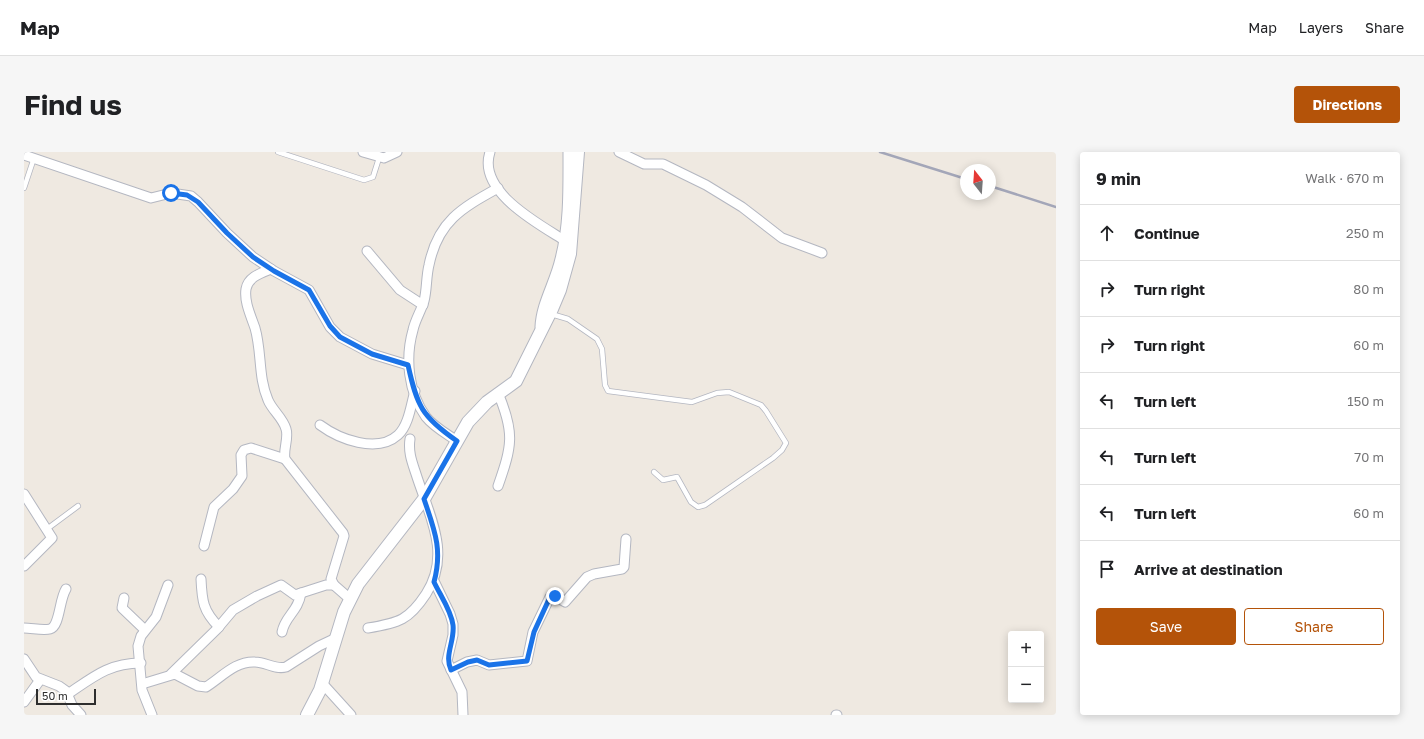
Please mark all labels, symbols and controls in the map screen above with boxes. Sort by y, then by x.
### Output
text: Map [20,16,60,39]
text: Map [1248,19,1277,36]
text: Layers [1299,19,1343,36]
text: Share [1365,19,1404,36]
button: Directions [1294,86,1400,123]
text: Find us [24,88,122,121]
north arrow [960,164,996,200]
text: 9 min [1096,168,1141,189]
text: Walk · 670 m [1305,170,1384,186]
route start [162,184,180,202]
icon: ahead [1096,222,1118,244]
text: Continue [1134,224,1200,242]
text: 250 m [1346,225,1384,241]
icon: right [1096,278,1118,300]
text: Turn right [1134,280,1205,298]
text: 80 m [1353,281,1384,297]
icon: right [1096,334,1118,356]
text: Turn right [1134,336,1205,354]
text: 60 m [1353,337,1384,353]
icon: left [1096,390,1118,412]
text: Turn left [1134,392,1196,410]
text: 150 m [1347,393,1384,409]
icon: left [1096,446,1118,468]
text: Turn left [1134,448,1196,466]
text: 70 m [1354,449,1384,465]
icon: left [1096,502,1118,524]
text: Turn left [1134,504,1196,522]
text: 60 m [1353,505,1384,521]
icon: arrive [1096,558,1118,580]
text: Arrive at destination [1134,560,1283,578]
route end [546,587,564,605]
button: Save [1096,608,1236,645]
button: Share [1244,608,1384,645]
map controls [1008,631,1044,703]
button: + [1008,631,1044,667]
button: − [1008,667,1044,703]
scale bar [36,687,96,706]
text: 50 m [42,689,68,702]

